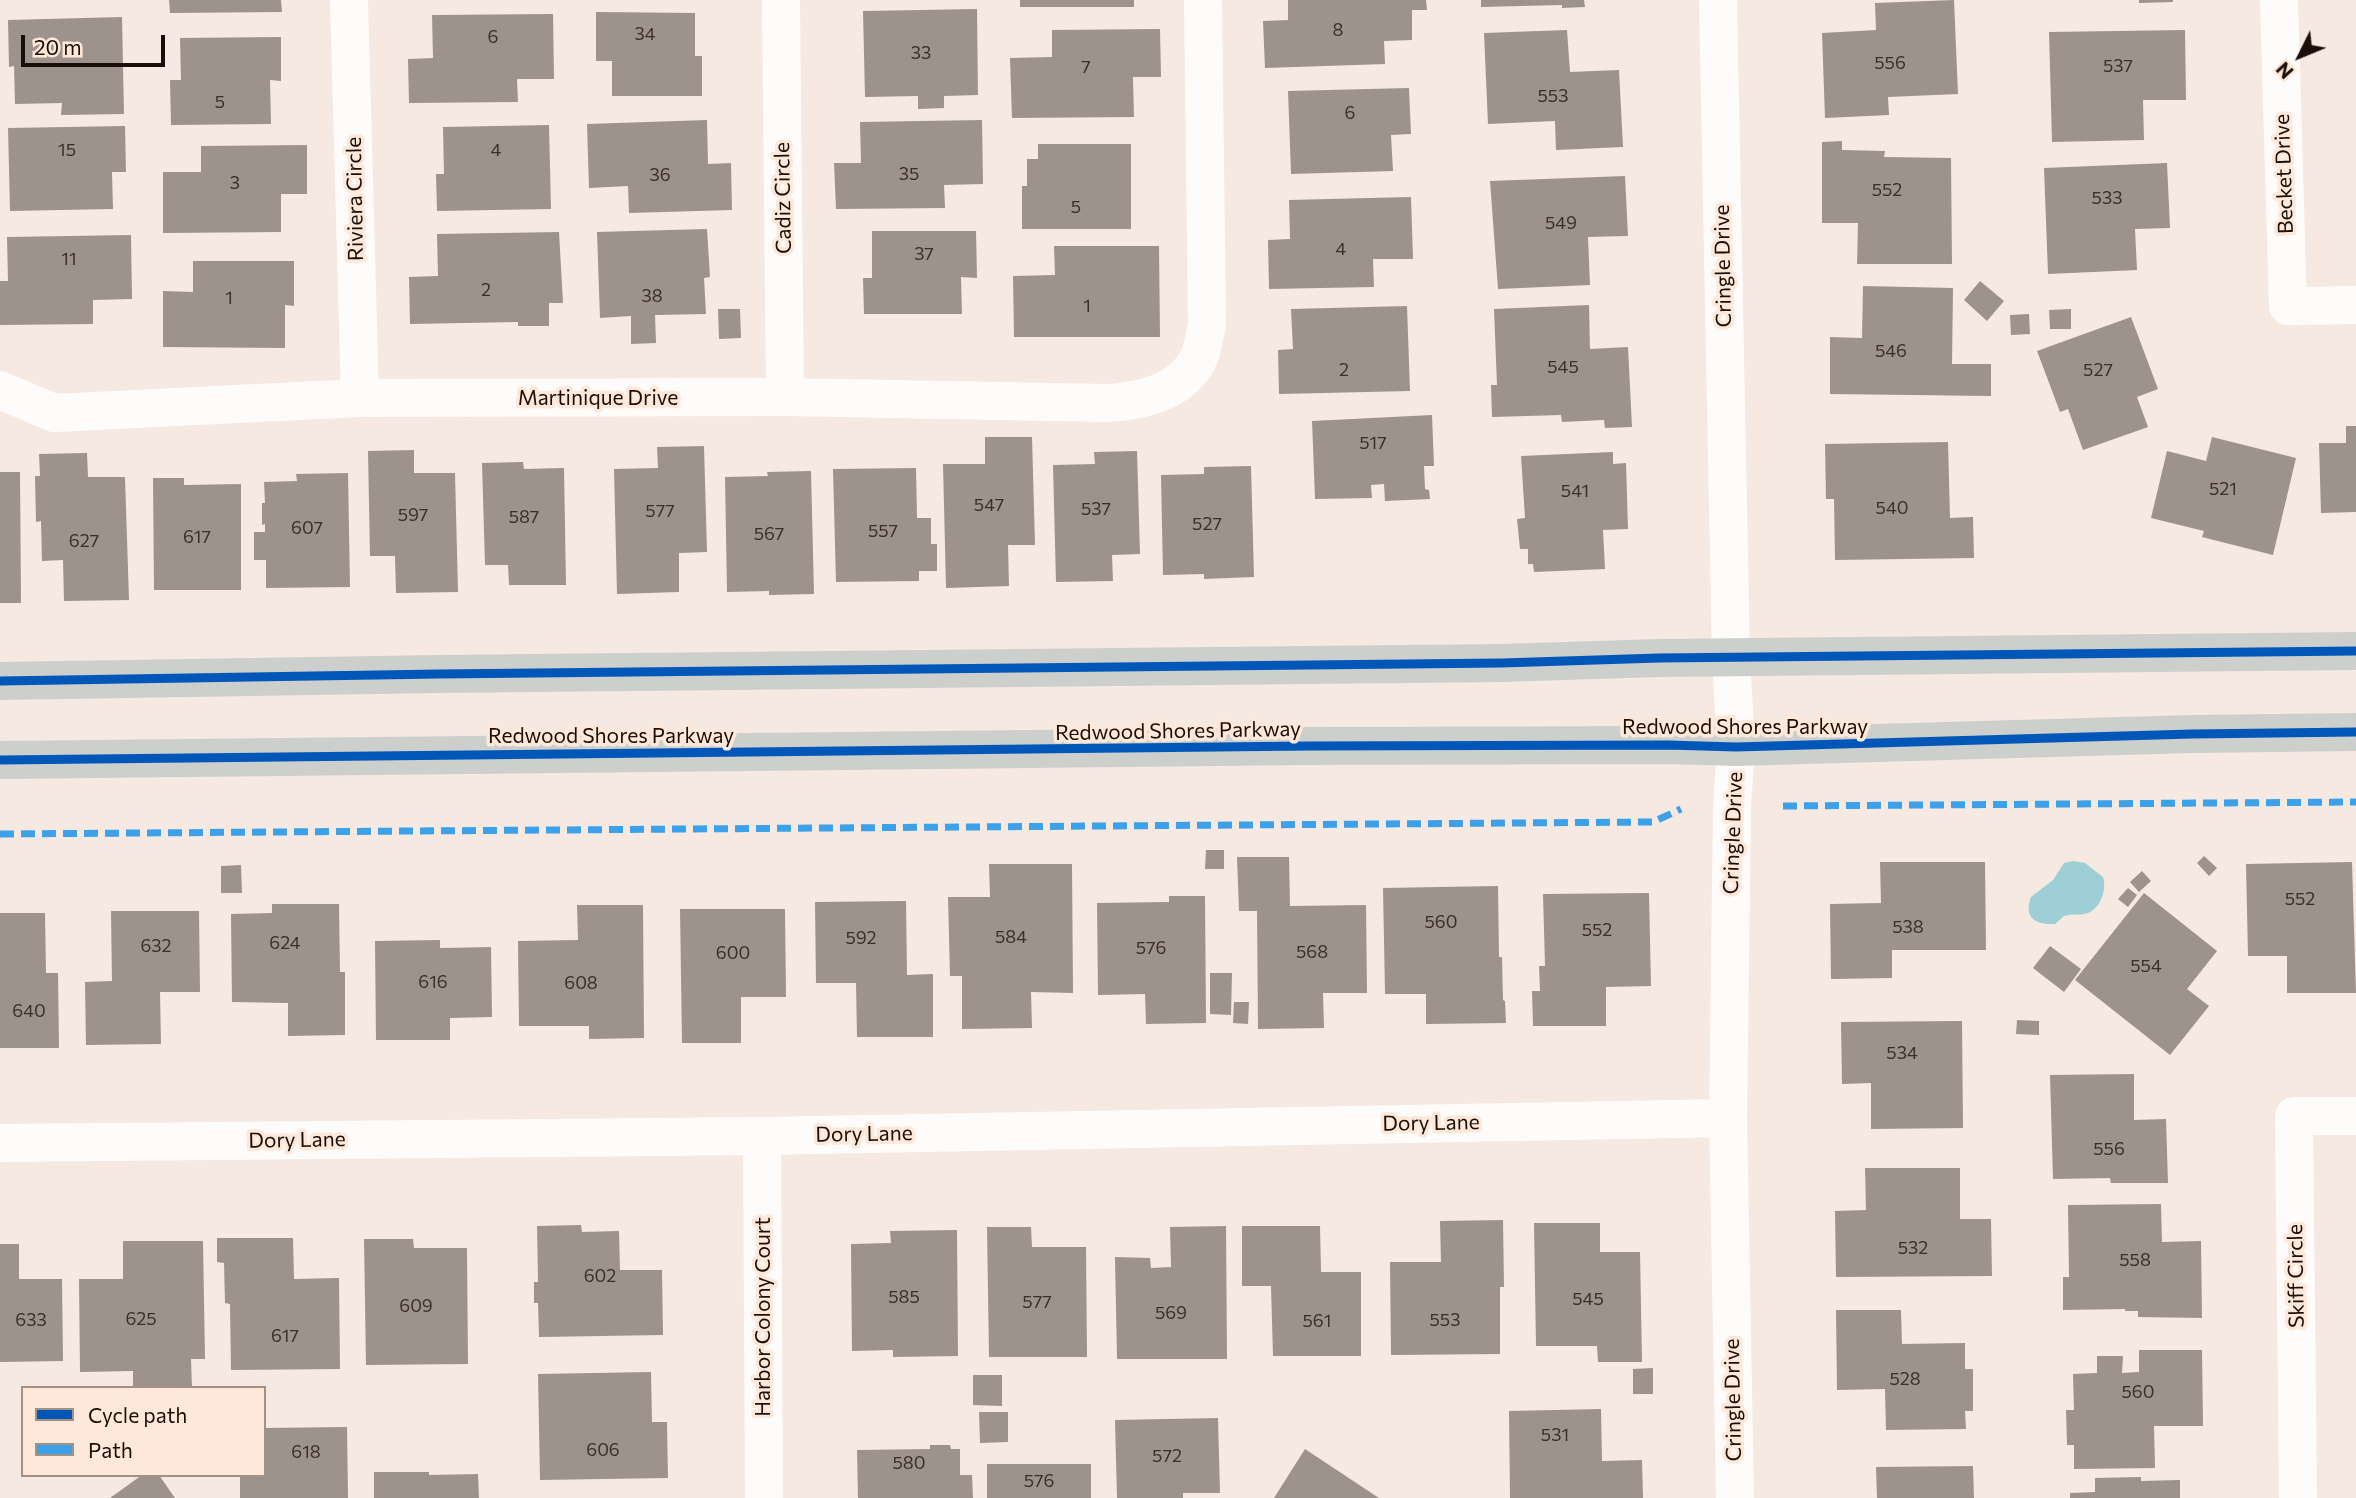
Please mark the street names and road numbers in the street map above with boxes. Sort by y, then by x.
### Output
street label: Becket Drive [2269,113,2299,235]
street label: Riviera Circle [341,137,369,261]
street label: Cadiz Circle [769,142,797,254]
street label: Cringle Drive [1709,204,1737,328]
street label: Martinique Drive [518,385,678,411]
street label: Redwood Shores Parkway [1622,714,1868,740]
street label: Redwood Shores Parkway [1055,716,1301,746]
street label: Redwood Shores Parkway [488,723,734,749]
street label: Cringle Drive [1718,771,1748,895]
street label: Dory Lane [1382,1110,1480,1136]
street label: Dory Lane [815,1121,913,1147]
street label: Dory Lane [248,1127,346,1153]
street label: Harbor Colony Court [750,1217,776,1417]
street label: Skiff Circle [2282,1224,2310,1328]
street label: Cringle Drive [1719,1338,1747,1462]

